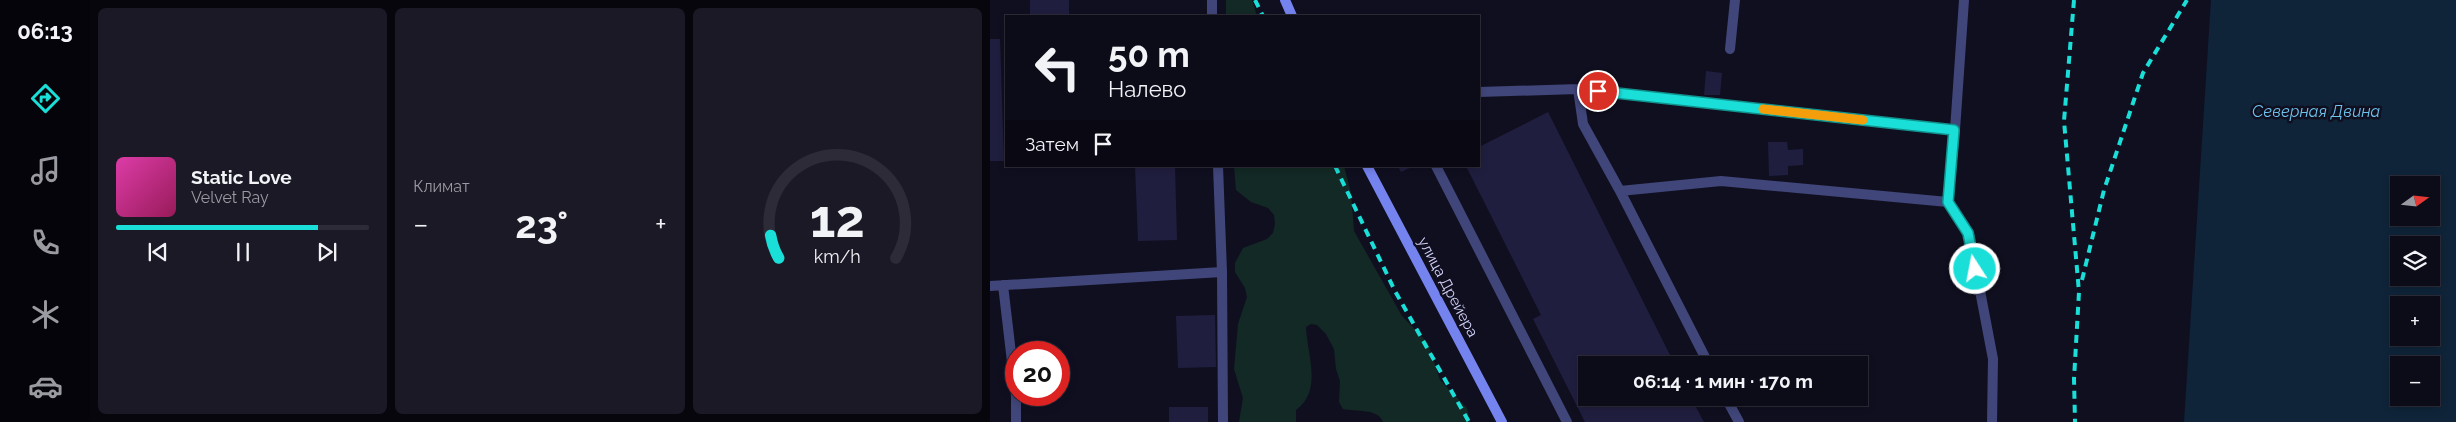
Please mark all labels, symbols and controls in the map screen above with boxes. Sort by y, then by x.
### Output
text: 06:13 [17,18,73,44]
text: 50 m [1108,34,1190,75]
icon: left [1025,35,1090,100]
pin [1577,70,1619,112]
text: Налево [1108,76,1186,102]
icon: arrive [1584,77,1612,105]
icon: directions [28,81,63,116]
water label: Северная Двина [2252,102,2381,121]
icon: arrive [1089,130,1117,158]
text: Затем [1025,133,1079,155]
icon: music [28,153,63,188]
text: Static Love [191,166,292,188]
north arrow [2390,176,2440,226]
map controls [2390,176,2440,406]
text: Климат [413,177,470,196]
text: Velvet Ray [191,188,269,207]
text: 12 [810,188,865,249]
text: 23° [515,202,568,247]
text: − [413,208,428,241]
text: + [655,208,667,241]
icon: phone [28,225,63,260]
street label: улица Дрейера [1414,234,1482,340]
button: layers [2390,236,2440,286]
icon: previous [144,238,172,266]
icon: pause [229,238,257,266]
icon: next [313,238,341,266]
position arrow [1948,242,2000,294]
text: km/h [814,246,861,267]
button: + [2390,296,2440,346]
icon: climate [28,297,63,332]
speed limit sign: 20 [1005,341,1070,406]
button: − [2390,356,2440,406]
icon: car [28,369,63,404]
text: 06:14 · 1 мин · 170 m [1633,370,1813,392]

